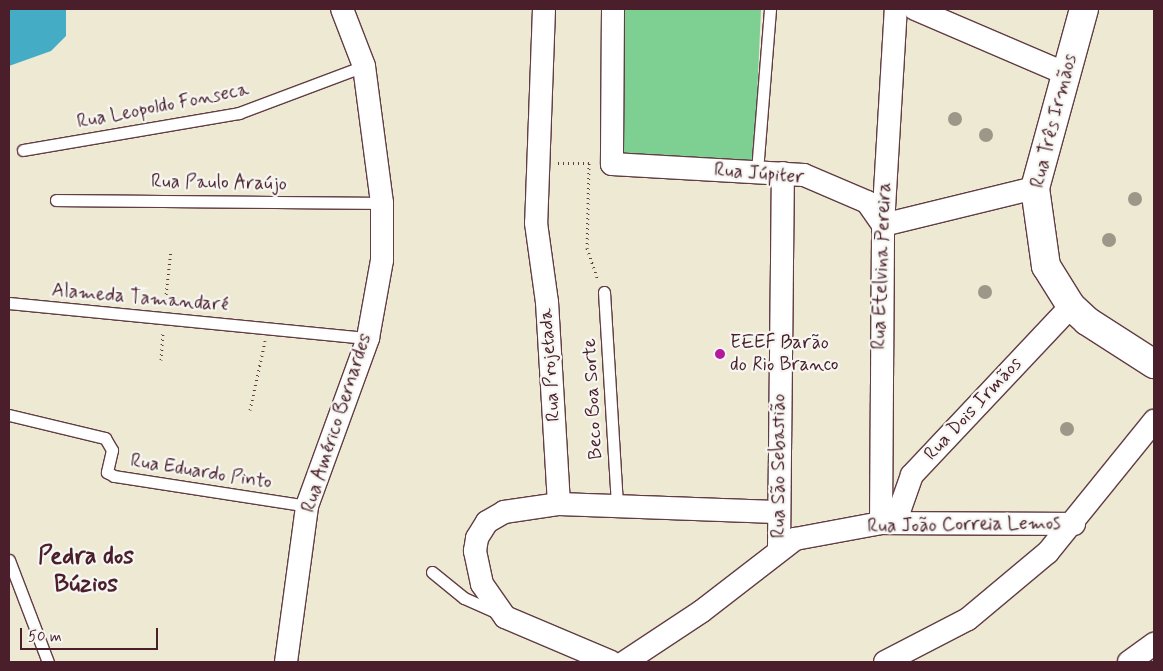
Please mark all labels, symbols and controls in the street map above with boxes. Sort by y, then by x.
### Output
street label: Rua Três Irmãos [1027,53,1081,189]
street label: Rua Leopoldo Fonseca [78,79,248,133]
street label: Rua Júpiter [713,159,805,189]
street label: Rua Paulo Araújo [154,170,284,196]
street label: Rua Etelvina Pereira [868,184,896,348]
street label: Alameda Tamandaré [52,279,228,317]
street label: Rua Projetada [535,308,565,422]
street label: Rua Américo Bernardes [297,329,377,517]
place label: EEEF Barão do Rio Branco [730,332,839,376]
street label: Beco Boa Sorte [578,338,608,460]
marker: EEEF Barão do Rio Branco [714,348,726,360]
street label: Rua Dois Irmãos [919,352,1027,466]
street label: Rua São Sebastião [768,394,790,538]
street label: Rua Eduardo Pinto [128,449,274,495]
street label: Rua João Correia Lemos [866,512,1062,538]
district label: Pedra dos Búzios [38,543,134,599]
scale bar [22,618,160,650]
text: 50 m [28,627,62,647]

